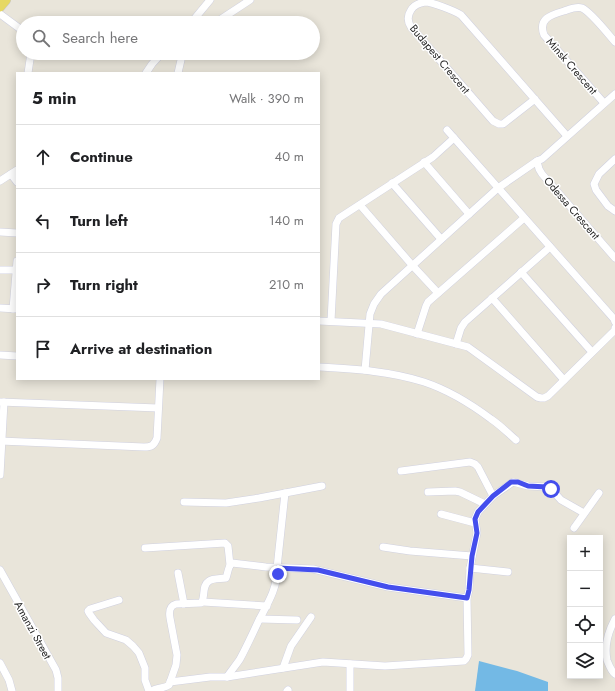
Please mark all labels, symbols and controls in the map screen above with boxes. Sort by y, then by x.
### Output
search box [16,16,320,60]
street label: Budapest Crescent [406,21,474,97]
icon: search [30,27,52,49]
text: Search here [62,27,138,49]
street label: Minsk Crescent [543,34,601,98]
text: 5 min [32,86,76,110]
text: Walk · 390 m [229,89,304,108]
icon: ahead [32,146,54,168]
text: Continue [70,146,133,168]
text: 40 m [275,147,304,166]
street label: Odessa Crescent [540,173,604,243]
icon: left [32,210,54,232]
text: Turn left [70,210,128,232]
text: 140 m [269,211,304,230]
icon: right [32,274,54,296]
text: Turn right [70,274,138,296]
text: 210 m [269,275,304,294]
icon: arrive [32,338,54,360]
text: Arrive at destination [70,338,212,360]
route start [542,480,560,498]
map controls [567,535,603,679]
button: + [567,535,603,571]
route end [269,565,287,583]
button: − [567,571,603,607]
street label: Amanzi Street [10,598,56,662]
button: locate [567,607,603,643]
button: layers [567,643,603,679]

